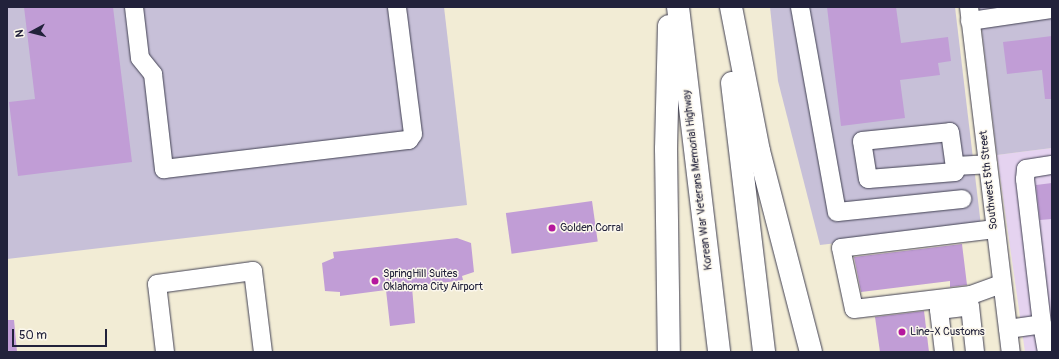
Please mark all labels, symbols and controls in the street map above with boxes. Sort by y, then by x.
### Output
north arrow [12,12,52,52]
text: N [13,29,26,38]
street label: Korean War Veterans Memorial Highway [680,89,716,271]
street label: Southwest 5th Street [977,130,1001,230]
place label: Golden Corral [560,221,623,235]
marker: Golden Corral [547,223,557,233]
place label: SpringHill Suites Oklahoma City Airport [383,268,483,294]
marker: SpringHill Suites Oklahoma City Airport [370,276,380,286]
scale bar [14,321,109,347]
place label: Line-X Customs [910,325,985,339]
marker: Line-X Customs [897,327,907,337]
text: 50 m [19,328,47,343]

